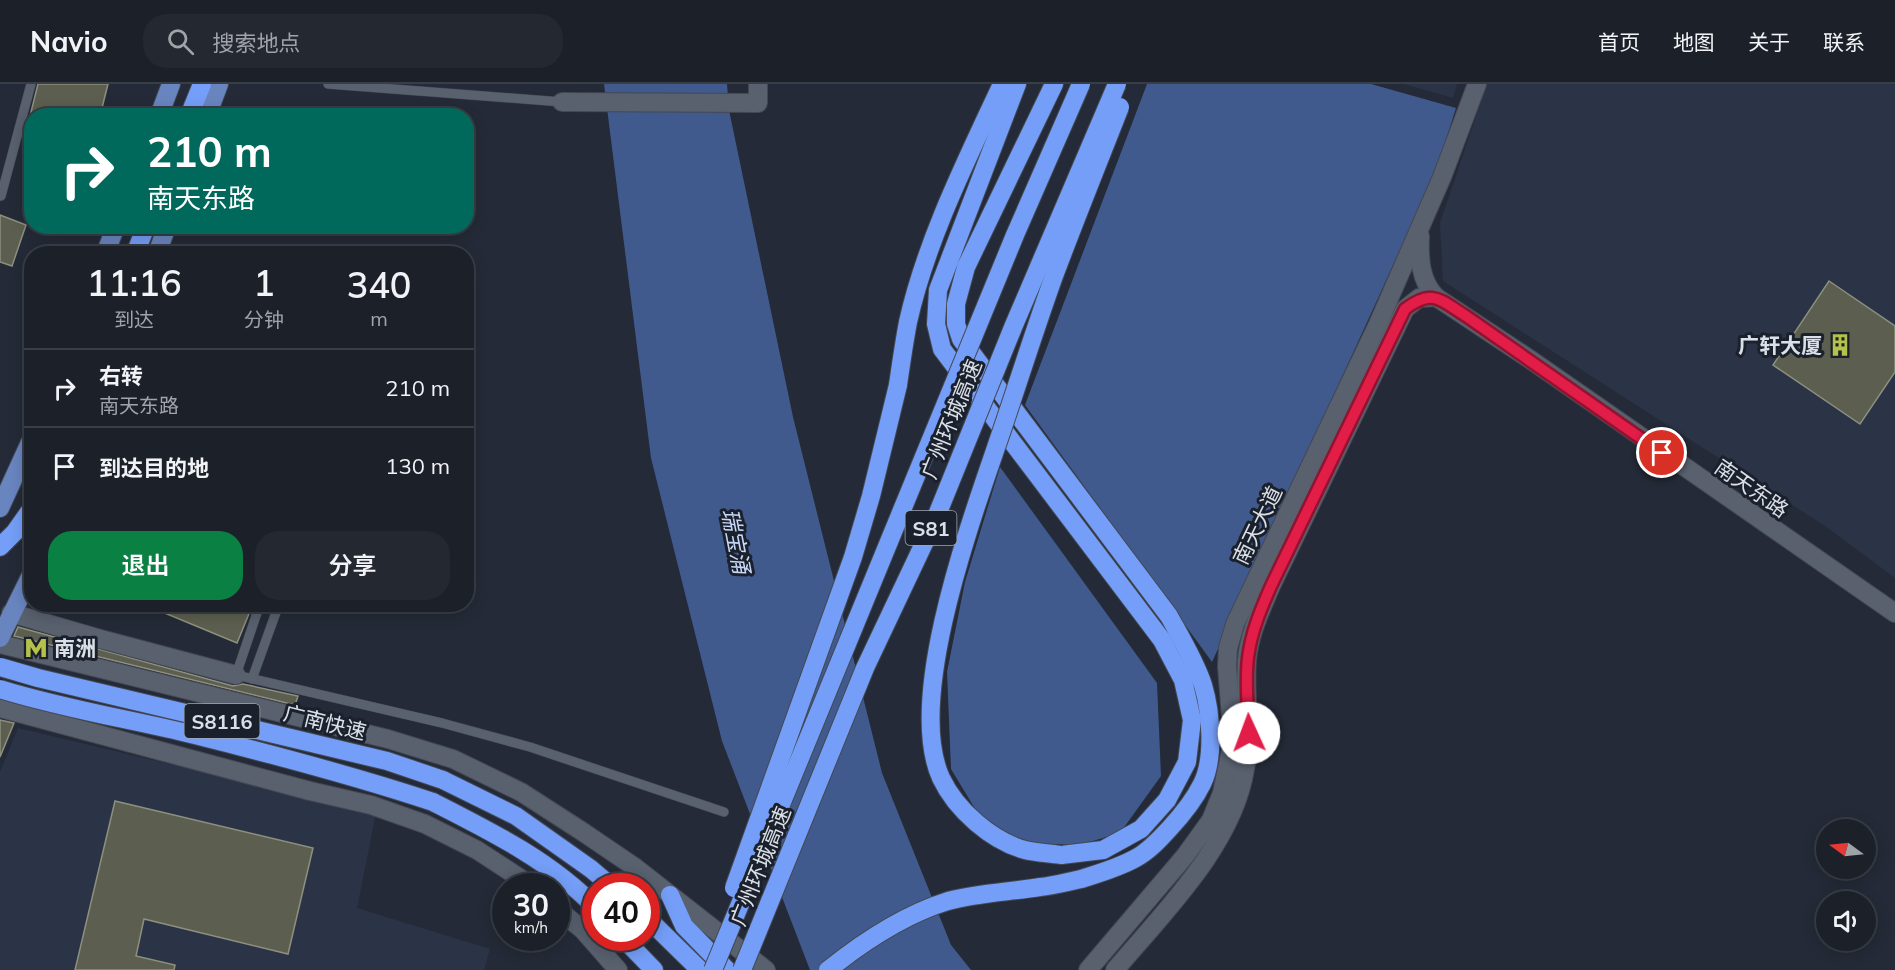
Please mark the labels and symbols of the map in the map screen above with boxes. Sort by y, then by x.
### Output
place label: 广轩大厦 [1738,332,1822,358]
building icon: 广轩大厦 [1827,332,1853,358]
street label: 广州环城高速 [915,356,987,482]
pin [1636,427,1687,478]
street label: 南天东路 [1710,453,1794,523]
street label: 南天大道 [1227,482,1287,568]
water label: 瑞宝涌 [716,506,757,579]
road number: S81 [906,511,956,545]
metro station icon: 南洲 [23,635,49,661]
place label: 南洲 [54,635,96,661]
street label: 广南快速 [281,699,369,745]
position arrow [1217,701,1281,765]
road number: S8116 [184,704,260,738]
street label: 广州环城高速 [724,803,796,929]
north arrow [1816,819,1876,879]
speed limit sign: 40 [582,873,660,951]

